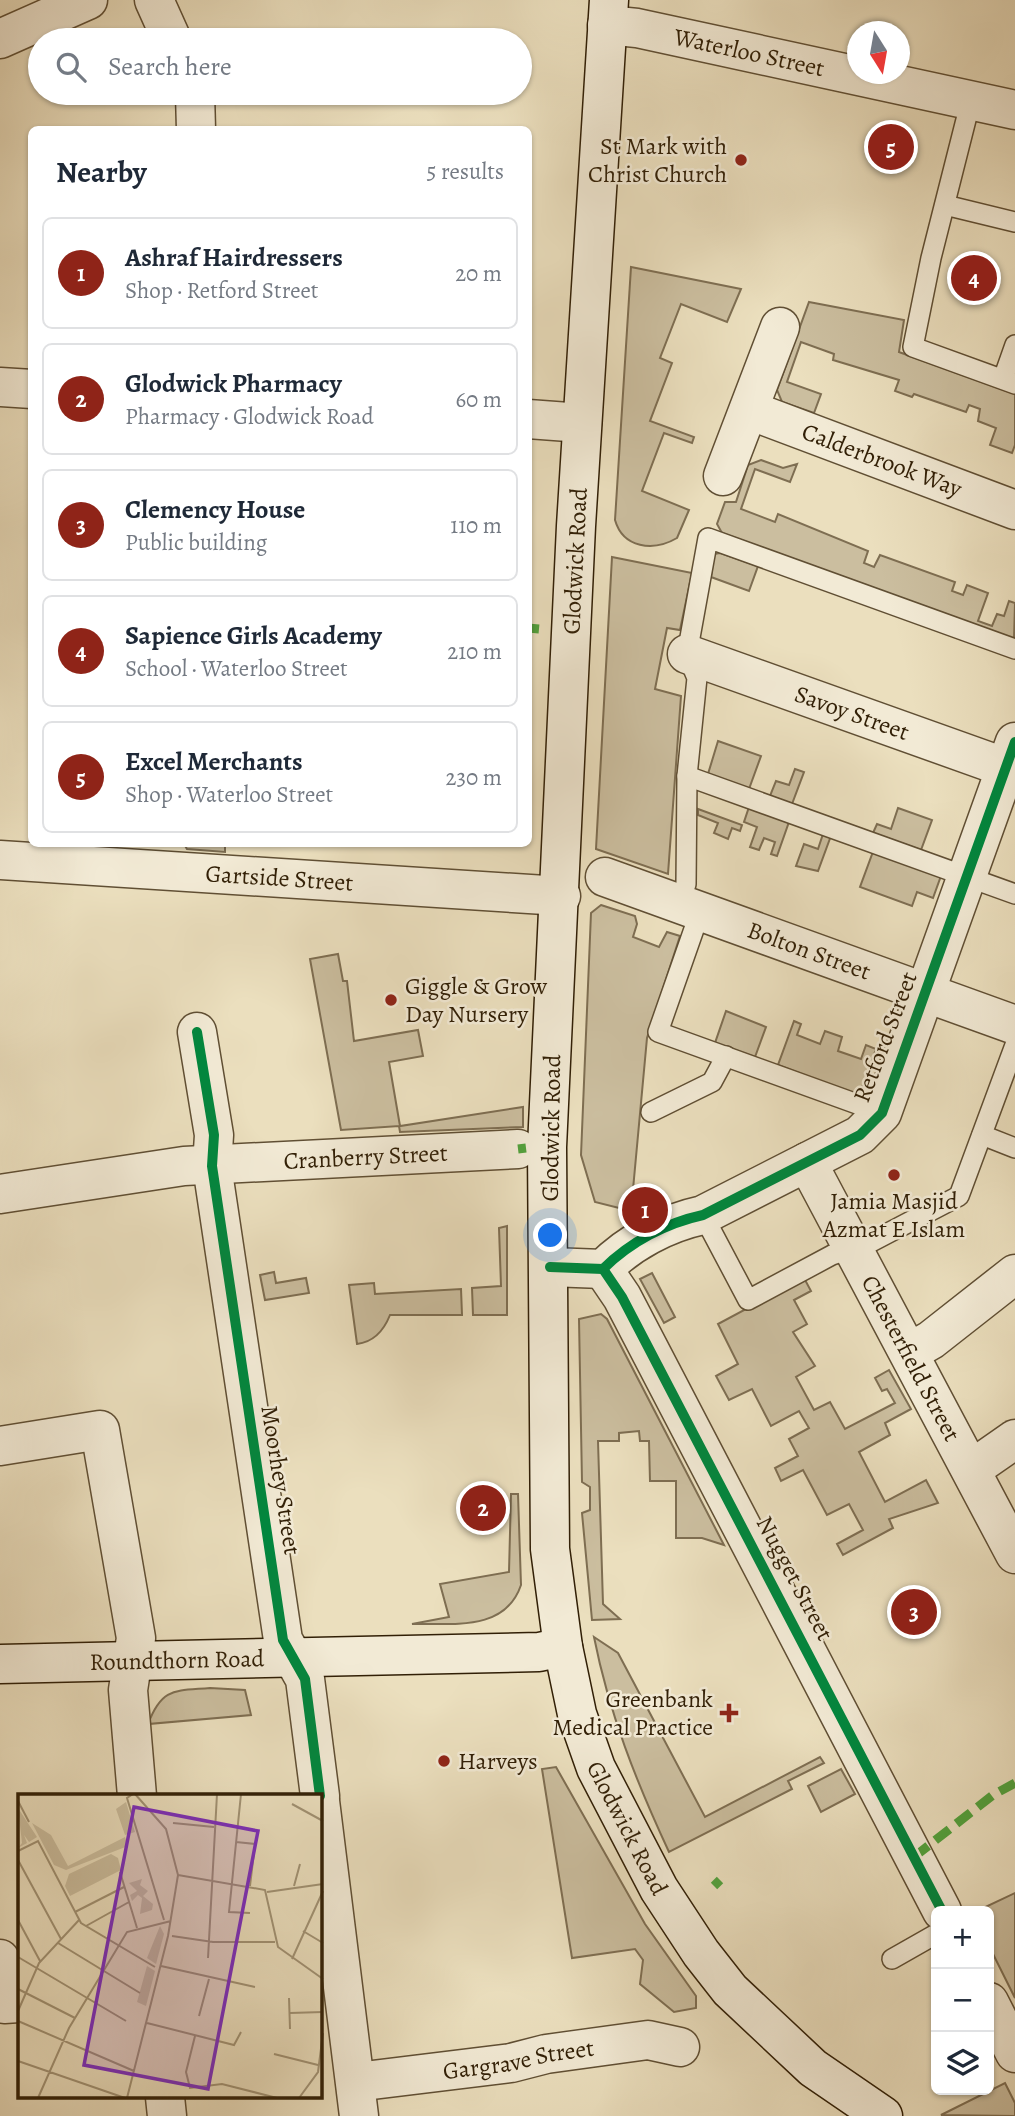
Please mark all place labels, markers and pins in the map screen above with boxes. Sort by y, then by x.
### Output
pin: 5 [868,121,914,173]
place label: St Mark with Christ Church [588,130,727,190]
marker: St Mark with Christ Church [733,152,749,168]
pin: 4 [951,252,997,304]
place label: Giggle & Grow Day Nursery [405,970,547,1030]
marker: Giggle & Grow Day Nursery [383,992,399,1008]
marker: Jamia Masjid Azmat E Islam [886,1167,902,1183]
pin: 1 [622,1184,668,1236]
place label: Jamia Masjid Azmat E Islam [822,1185,965,1245]
pin: 2 [460,1482,506,1534]
pin: 3 [891,1586,937,1638]
place label: Greenbank Medical Practice [552,1683,713,1743]
marker: Greenbank Medical Practice [719,1703,739,1723]
place label: Harveys [458,1745,538,1777]
marker: Harveys [436,1753,452,1769]

